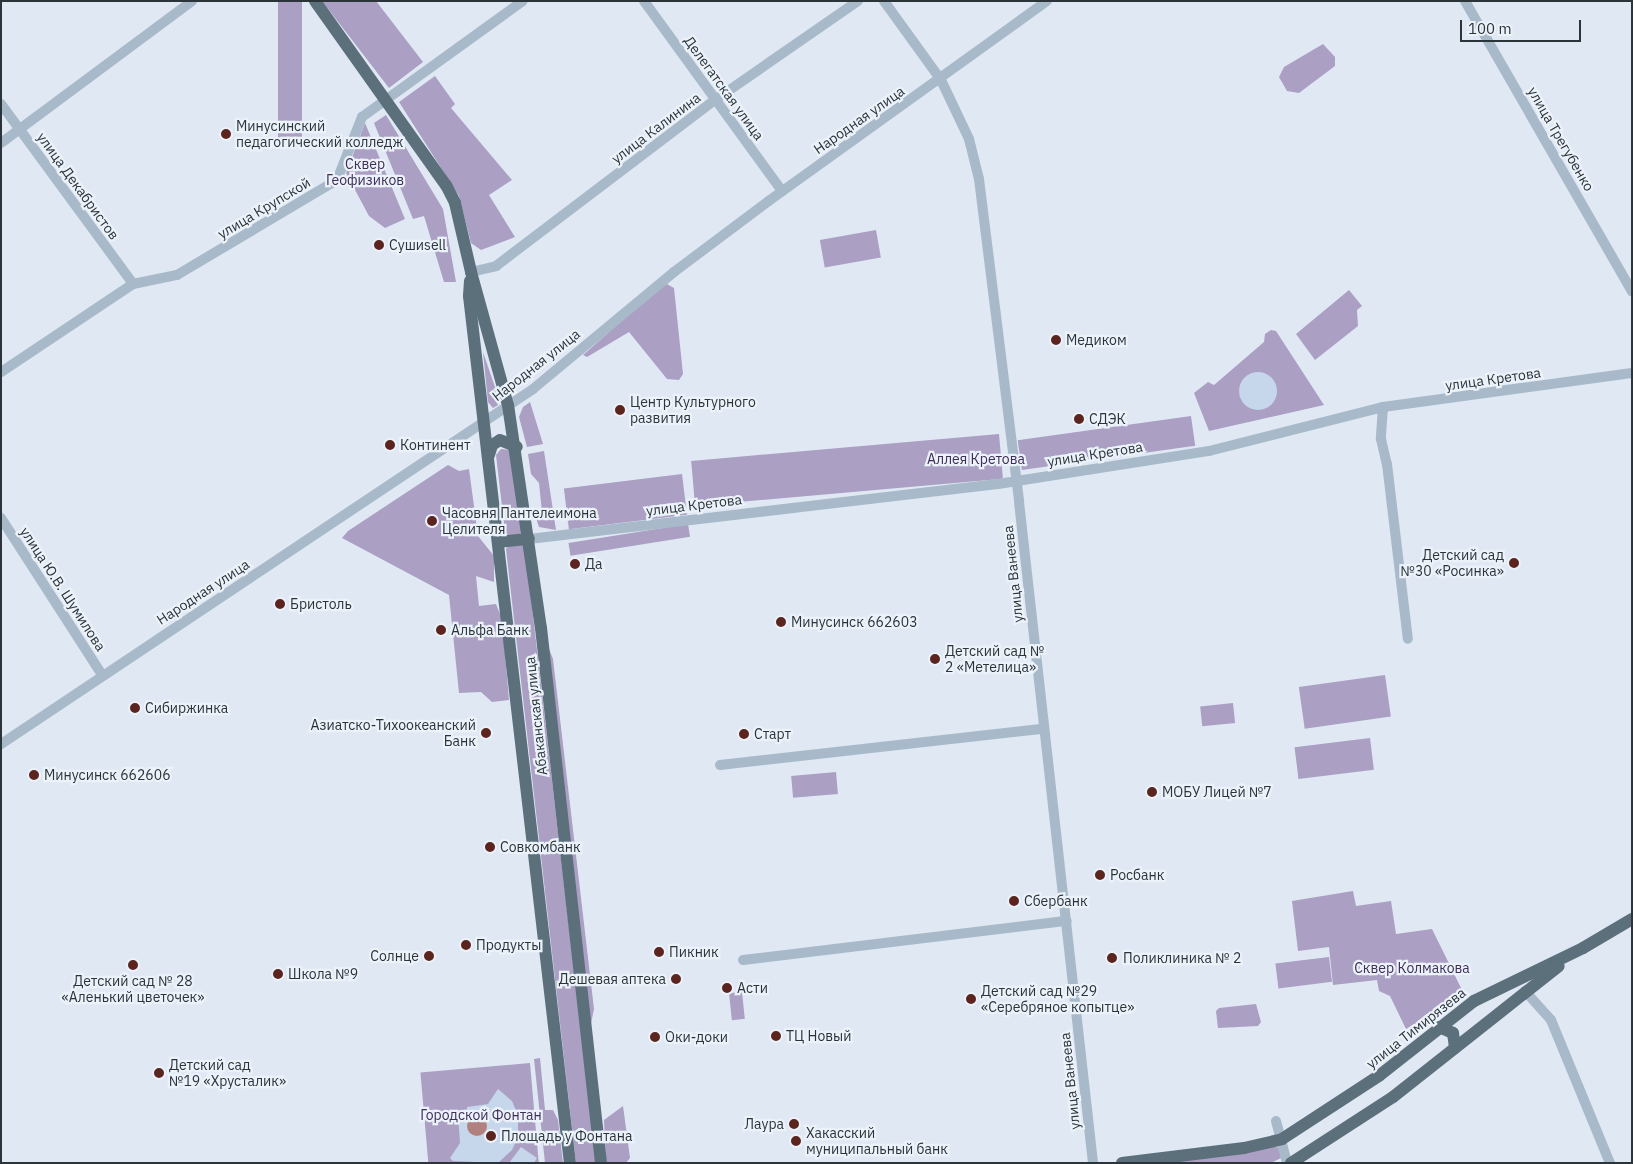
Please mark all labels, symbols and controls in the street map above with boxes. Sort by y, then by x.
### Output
scale bar [1463,10,1584,42]
text: 100 m [1468,19,1512,38]
street label: Делегатская улица [681,33,767,143]
street label: Народная улица [810,82,908,158]
street label: улица Трегубенко [1524,84,1598,194]
street label: улица Калинина [608,89,704,167]
place label: Минусинский педагогический колледж [236,118,403,150]
marker: Минусинский педагогический колледж [220,128,232,140]
street label: улица Декабристов [33,129,123,243]
park label: Сквер Геофизиков [326,156,404,188]
street label: улица Крупской [215,174,313,242]
place label: Сушиsell [389,237,446,253]
marker: Сушиsell [373,239,385,251]
street label: Народная улица [489,325,583,405]
place label: Медиком [1066,332,1127,348]
marker: Медиком [1050,334,1062,346]
street label: улица Кретова [1444,364,1542,394]
place label: Центр Культурного развития [630,394,756,427]
marker: Центр Культурного развития [614,404,626,416]
place label: СДЭК [1089,411,1126,427]
marker: СДЭК [1073,413,1085,425]
place label: Континент [400,437,471,453]
street label: улица Кретова [1046,438,1144,470]
marker: Континент [384,439,396,451]
park label: Аллея Кретова [927,451,1025,467]
street label: улица Кретова [645,491,743,519]
place label: Часовня Пантелеимона Целителя [442,505,597,538]
marker: Часовня Пантелеимона Целителя [426,515,438,527]
street label: улица Ю.В. Шумилова [17,524,109,654]
street label: улица Ванеева [1000,525,1026,623]
place label: Детский сад №30 «Росинка» [1401,547,1504,580]
street label: Народная улица [154,556,252,628]
place label: Да [585,556,603,572]
marker: Детский сад №30 «Росинка» [1508,557,1520,569]
marker: Да [569,558,581,570]
place label: Бристоль [290,596,352,612]
marker: Бристоль [274,598,286,610]
place label: Минусинск 662603 [791,614,918,630]
marker: Минусинск 662603 [775,616,787,628]
place label: Альфа Банк [451,622,529,638]
marker: Альфа Банк [435,624,447,636]
place label: Детский сад № 2 «Метелица» [945,643,1044,676]
marker: Детский сад № 2 «Метелица» [929,653,941,665]
street label: Абаканская улица [521,656,551,776]
place label: Сибиржинка [145,700,228,716]
marker: Сибиржинка [129,702,141,714]
place label: Азиатско-Тихоокеанский Банк [310,717,476,750]
place label: Старт [754,726,791,742]
marker: Азиатско-Тихоокеанский Банк [480,727,492,739]
marker: Старт [738,728,750,740]
place label: Минусинск 662606 [44,767,171,783]
marker: Минусинск 662606 [28,769,40,781]
place label: МОБУ Лицей №7 [1162,784,1272,800]
marker: МОБУ Лицей №7 [1146,786,1158,798]
place label: Совкомбанк [500,839,581,855]
marker: Совкомбанк [484,841,496,853]
place label: Росбанк [1110,867,1164,883]
marker: Росбанк [1094,869,1106,881]
place label: Сбербанк [1024,893,1088,909]
marker: Сбербанк [1008,895,1020,907]
place label: Продукты [476,937,541,953]
marker: Продукты [460,939,472,951]
place label: Пикник [669,944,719,960]
marker: Пикник [653,946,665,958]
place label: Солнце [370,948,419,964]
marker: Солнце [423,950,435,962]
place label: Поликлиника № 2 [1123,950,1241,966]
marker: Поликлиника № 2 [1105,951,1119,965]
marker: Детский сад № 28 «Аленький цветочек» [127,959,139,971]
park label: Сквер Колмакова [1354,960,1470,976]
place label: Школа №9 [288,966,358,982]
marker: Школа №9 [272,968,284,980]
place label: Дешевая аптека [559,971,666,987]
place label: Детский сад № 28 «Аленький цветочек» [61,973,205,1006]
marker: Дешевая аптека [670,973,682,985]
place label: Асти [737,980,768,996]
marker: Асти [721,982,733,994]
place label: Детский сад №29 «Серебряное копытце» [981,983,1134,1016]
street label: улица Тимирязева [1363,984,1469,1072]
marker: Детский сад №29 «Серебряное копытце» [965,993,977,1005]
place label: ТЦ Новый [786,1028,851,1044]
place label: Оки-доки [665,1029,728,1045]
marker: ТЦ Новый [770,1030,782,1042]
marker: Оки-доки [649,1031,661,1043]
street label: улица Ванеева [1057,1032,1083,1130]
place label: Детский сад №19 «Хрусталик» [169,1057,286,1090]
marker: Детский сад №19 «Хрусталик» [153,1067,165,1079]
park label: Городской Фонтан [420,1107,542,1123]
place label: Лаура [744,1116,784,1132]
marker: Лаура [788,1118,800,1130]
place label: Хакасский муниципальный банк [806,1125,948,1158]
place label: Площадь у Фонтана [501,1128,633,1144]
marker: Площадь у Фонтана [485,1130,497,1142]
marker: Хакасский муниципальный банк [790,1135,802,1147]

